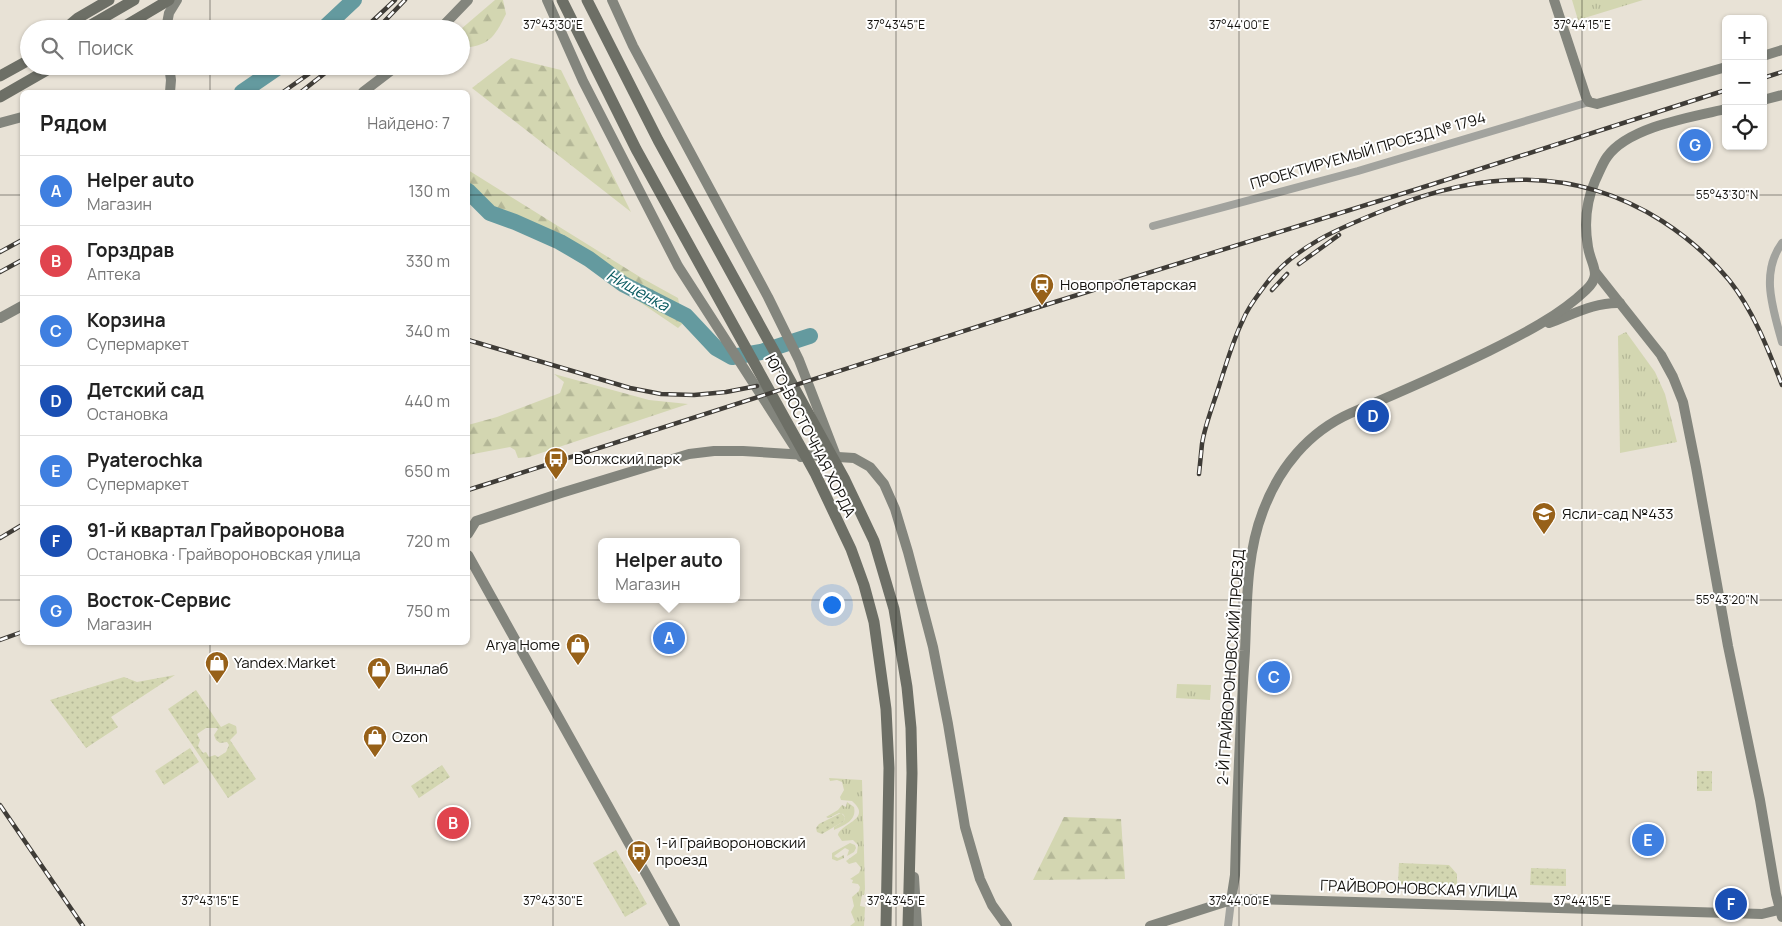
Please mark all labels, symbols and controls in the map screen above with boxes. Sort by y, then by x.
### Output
map controls [1722,15,1767,150]
button: + [1722,15,1767,60]
text: 37°43'30"E [523,16,583,33]
text: 37°43'45"E [867,16,925,33]
text: 37°44'00"E [1209,16,1270,33]
text: 37°44'15"E [1553,16,1611,33]
search box [20,20,470,75]
icon: search [38,34,66,62]
text: Поиск [78,35,133,61]
button: − [1722,60,1767,105]
button: locate [1722,105,1767,150]
street label: ПРОЕКТИРУЕМЫЙ ПРОЕЗД № 1794 [1248,107,1488,194]
text: Рядом [40,109,107,137]
text: Найдено: 7 [367,112,450,134]
pin: G [1679,126,1711,164]
text: Helper auto [87,167,194,193]
text: A [51,180,61,202]
text: 130 m [408,180,450,202]
text: 55°43'30"N [1696,186,1758,203]
text: Магазин [87,193,152,215]
text: Горздрав [87,237,174,263]
text: B [51,250,61,272]
text: 330 m [406,250,450,272]
text: Аптека [87,263,141,285]
water label: Нищенка [603,264,674,317]
station icon: Новопролетарская [1029,272,1055,306]
place label: Новопролетарская [1060,274,1197,295]
text: Корзина [87,307,166,333]
text: C [50,320,62,342]
text: 340 m [405,320,450,342]
text: Супермаркет [87,333,189,355]
street label: ЮГО-ВОСТОЧНАЯ ХОРДА [760,351,861,521]
text: Детский сад [87,377,204,403]
text: D [50,390,62,412]
text: 440 m [404,390,450,412]
pin: D [1357,397,1389,435]
text: Остановка [87,403,168,425]
bus stop icon: Волжский парк [543,446,569,480]
text: Pyaterochka [87,447,203,473]
place label: Волжский парк [574,448,680,469]
text: E [51,460,61,482]
text: 650 m [404,460,450,482]
text: Супермаркет [87,473,189,495]
school or university icon: Ясли-сад №433 [1531,501,1557,535]
place label: Ясли-сад №433 [1562,503,1674,524]
text: 91-й квартал Грайворонова [87,517,345,543]
text: F [52,530,60,552]
text: 720 m [406,530,450,552]
popup [598,538,740,603]
text: Остановка · Грайвороновская улица [87,543,361,565]
text: Helper auto [615,547,723,573]
street label: 2-Й ГРАЙВОРОНОВСКИЙ ПРОЕЗД [1212,548,1249,786]
text: Магазин [615,573,680,595]
text: Восток-Сервис [87,587,231,613]
text: 55°43'20"N [1696,591,1758,608]
your location [819,592,845,618]
text: G [50,600,62,622]
text: 750 m [406,600,450,622]
text: Магазин [87,613,152,635]
pin: A [653,619,685,657]
shop icon: Arya Home [565,632,591,666]
place label: Arya Home [486,634,560,655]
shop icon: Yandex.Market [204,650,230,684]
place label: Yandex.Market [234,652,336,673]
shop icon: Винлаб [366,656,392,690]
place label: Винлаб [396,658,449,679]
pin: C [1258,658,1290,696]
shop icon: Ozon [362,724,388,758]
place label: Ozon [392,726,428,747]
pin: B [437,804,469,842]
pin: E [1632,821,1664,859]
place label: 1-й Грайвороновский проезд [656,832,806,870]
bus stop icon: 1-й Грайвороновский проезд [626,839,652,873]
street label: ГРАЙВОРОНОВСКАЯ УЛИЦА [1320,875,1519,902]
pin: F [1715,885,1747,923]
text: 37°43'15"E [181,892,239,909]
text: 37°43'30"E [523,892,583,909]
text: 37°43'45"E [867,892,925,909]
text: 37°44'00"E [1209,892,1270,909]
text: 37°44'15"E [1553,892,1611,909]

